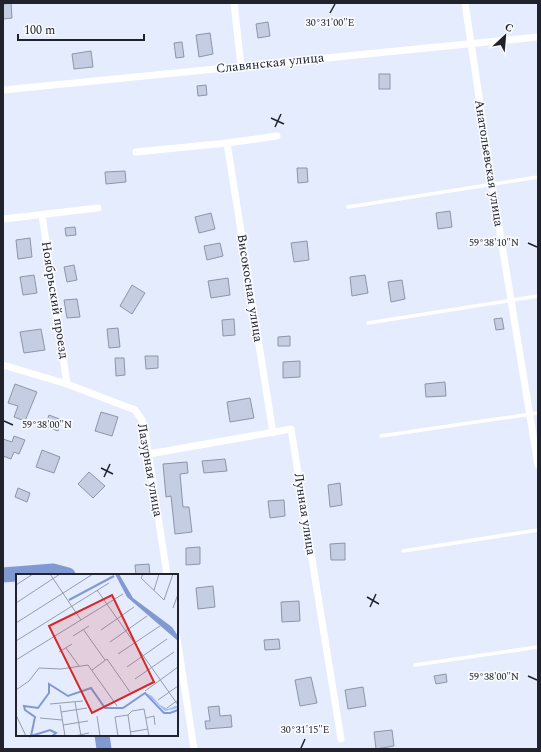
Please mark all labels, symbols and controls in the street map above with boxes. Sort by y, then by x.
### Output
text: 30°31'00"E [306,15,354,31]
scale bar [18,16,144,42]
north arrow [485,16,525,56]
text: С [502,18,517,37]
text: 100 m [24,21,55,40]
street label: Славянская улица [215,47,326,79]
street label: Анатольевская улица [469,98,509,229]
street label: Високосная улица [232,233,269,344]
text: 59°38'10"N [469,235,519,251]
street label: Ноябрьский проезд [36,240,74,360]
text: 59°38'00"N [22,417,72,433]
street label: Лазурная улица [132,422,168,519]
street label: Лунная улица [289,472,321,557]
inset map [16,574,178,736]
text: 59°38'00"N [469,669,519,685]
text: 30°31'15"E [281,722,329,738]

